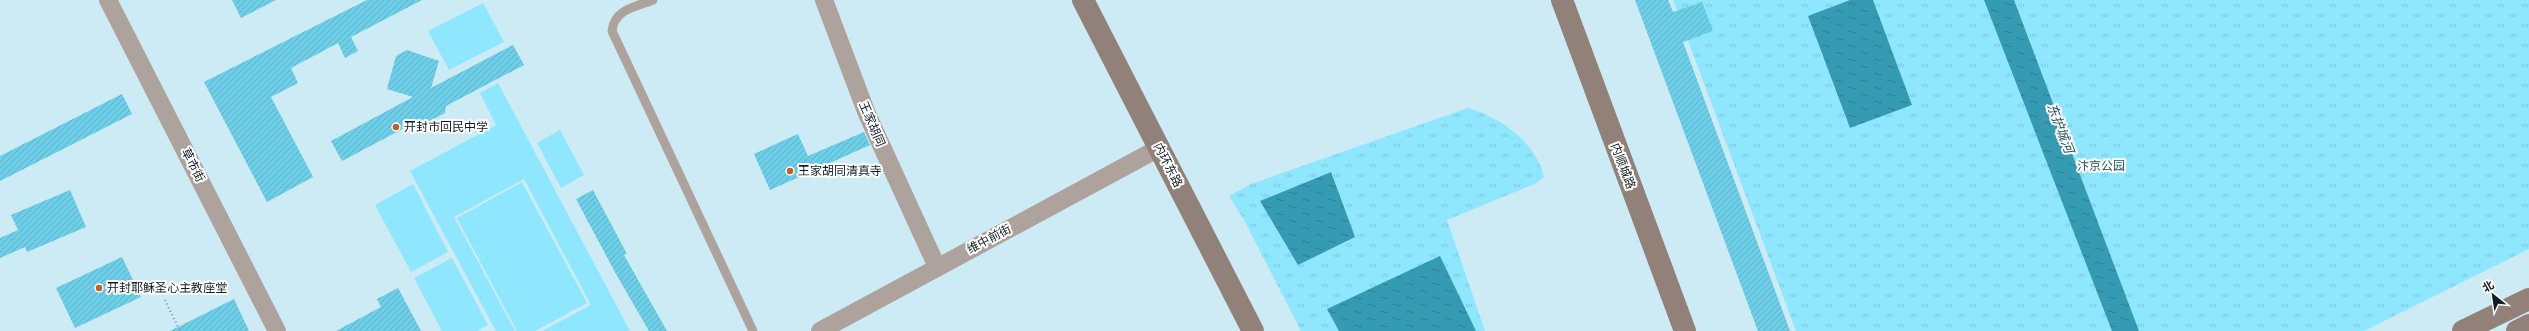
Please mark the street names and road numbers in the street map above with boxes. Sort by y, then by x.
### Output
street label: 王家胡同 [855,98,890,149]
street label: 内环东路 [1150,140,1187,190]
street label: 内顺城路 [1607,140,1640,191]
street label: 草市街 [178,145,209,185]
street label: 维中前街 [964,220,1014,257]

